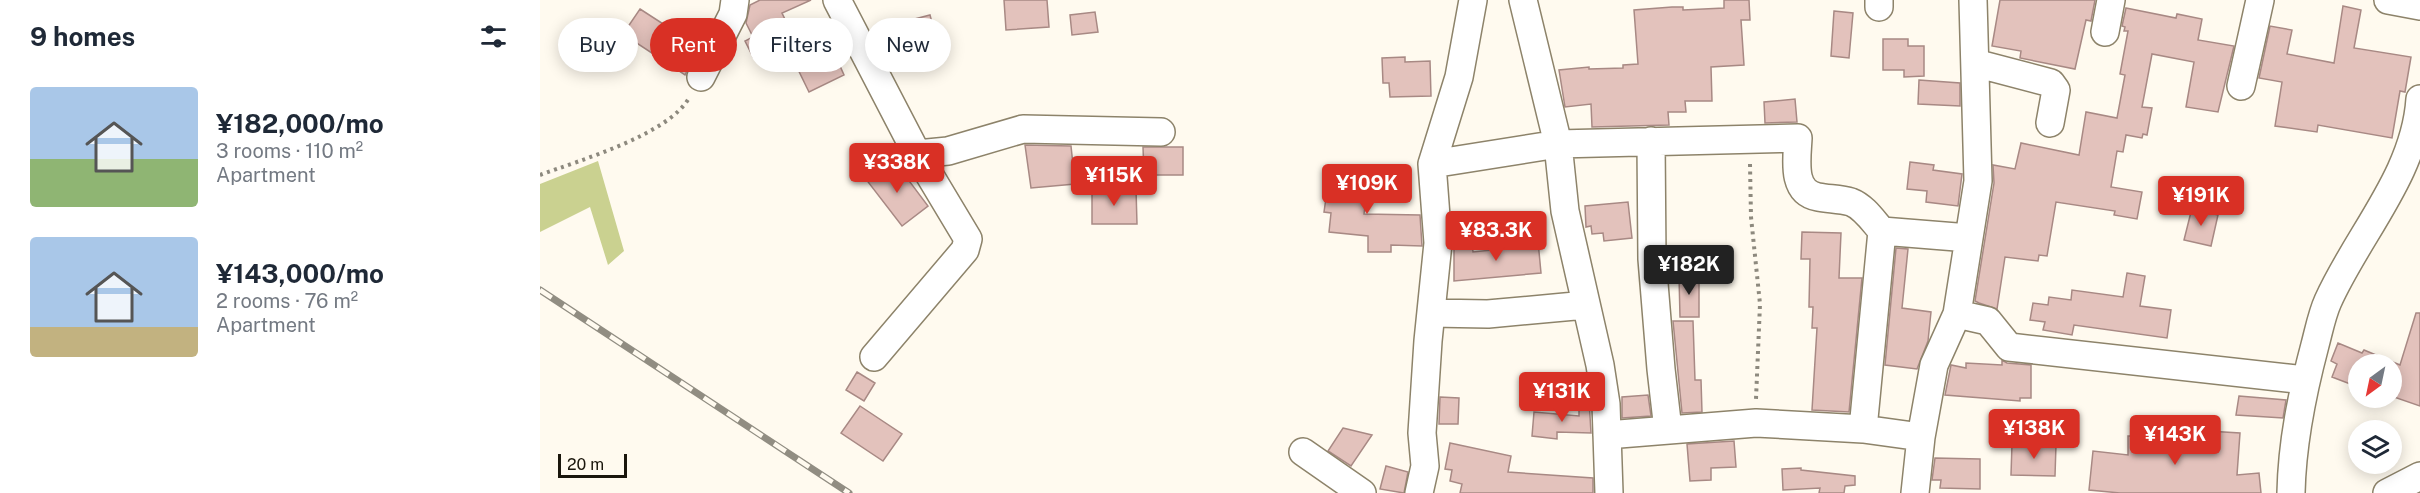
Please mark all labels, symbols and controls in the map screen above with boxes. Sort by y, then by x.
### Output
chip: Buy [558,18,638,72]
chip: Rent [650,18,737,72]
chip: Filters [749,18,853,72]
chip: New [865,18,951,72]
icon: filters [477,20,510,53]
text: 9 homes [30,21,135,52]
text: ¥182,000/mo [216,108,384,139]
icon: home [78,111,150,183]
text: 3 rooms · 110 m² [216,139,363,163]
pin: ¥338K [855,143,939,194]
text: ¥338K [863,150,931,174]
pin: ¥115K [1072,156,1156,207]
text: Apartment [216,163,316,187]
text: ¥115K [1085,163,1143,187]
pin: ¥109K [1325,164,1409,215]
text: ¥109K [1336,171,1398,195]
pin: ¥191K [2159,176,2243,227]
text: ¥191K [2172,183,2230,207]
pin: ¥83.3K [1447,211,1545,262]
text: ¥83.3K [1460,218,1532,242]
pin: ¥182K [1647,245,1731,296]
text: ¥182K [1658,252,1720,276]
text: ¥143,000/mo [216,258,384,289]
icon: home [78,261,150,333]
text: 2 rooms · 76 m² [216,289,358,313]
text: Apartment [216,313,316,337]
north arrow [2348,354,2402,408]
map controls [2348,354,2402,474]
pin: ¥131K [1520,372,1604,423]
text: ¥131K [1533,379,1591,403]
pin: ¥138K [1992,409,2076,460]
pin: ¥143K [2133,415,2217,466]
text: ¥138K [2003,416,2065,440]
button: layers [2348,420,2402,474]
text: ¥143K [2144,422,2206,446]
scale bar [558,451,627,478]
text: 20 m [567,455,604,474]

